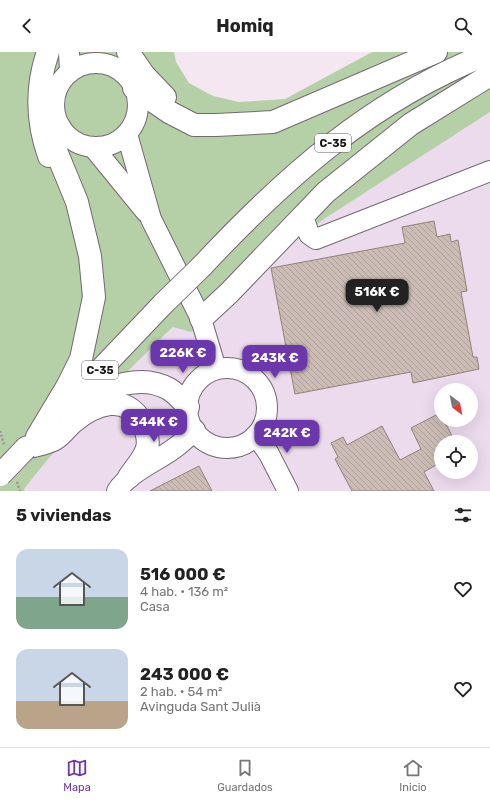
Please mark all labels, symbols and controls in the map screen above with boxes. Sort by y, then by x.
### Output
icon: back [16,15,38,37]
text: Homiq [216,15,274,37]
icon: search [452,15,474,37]
road number: C-35 [315,134,351,152]
pin: 516K € [344,279,410,313]
text: 516K € [355,284,399,299]
pin: 226K € [150,340,216,374]
text: 226K € [160,345,206,360]
pin: 243K € [242,345,308,379]
text: 243K € [251,350,299,365]
road number: C-35 [82,361,118,379]
north arrow [434,383,478,427]
map controls [434,383,478,479]
pin: 344K € [121,409,187,443]
text: 344K € [130,414,178,429]
pin: 242K € [254,420,320,454]
text: 242K € [263,425,311,440]
button: locate [434,435,478,479]
icon: filters [452,504,474,526]
text: 5 viviendas [16,505,111,525]
text: 516 000 € [140,564,226,584]
icon: home [48,565,96,613]
icon: heart [452,578,474,600]
text: 4 hab. · 136 m² [140,584,228,599]
text: Casa [140,599,170,614]
text: 243 000 € [140,664,229,684]
icon: home [48,665,96,713]
icon: heart [452,678,474,700]
text: 2 hab. · 54 m² [140,684,222,699]
text: Avinguda Sant Julià [140,699,261,714]
tab: Mapa [63,757,91,794]
tab: Guardados [217,757,273,794]
tab: Inicio [399,757,427,794]

